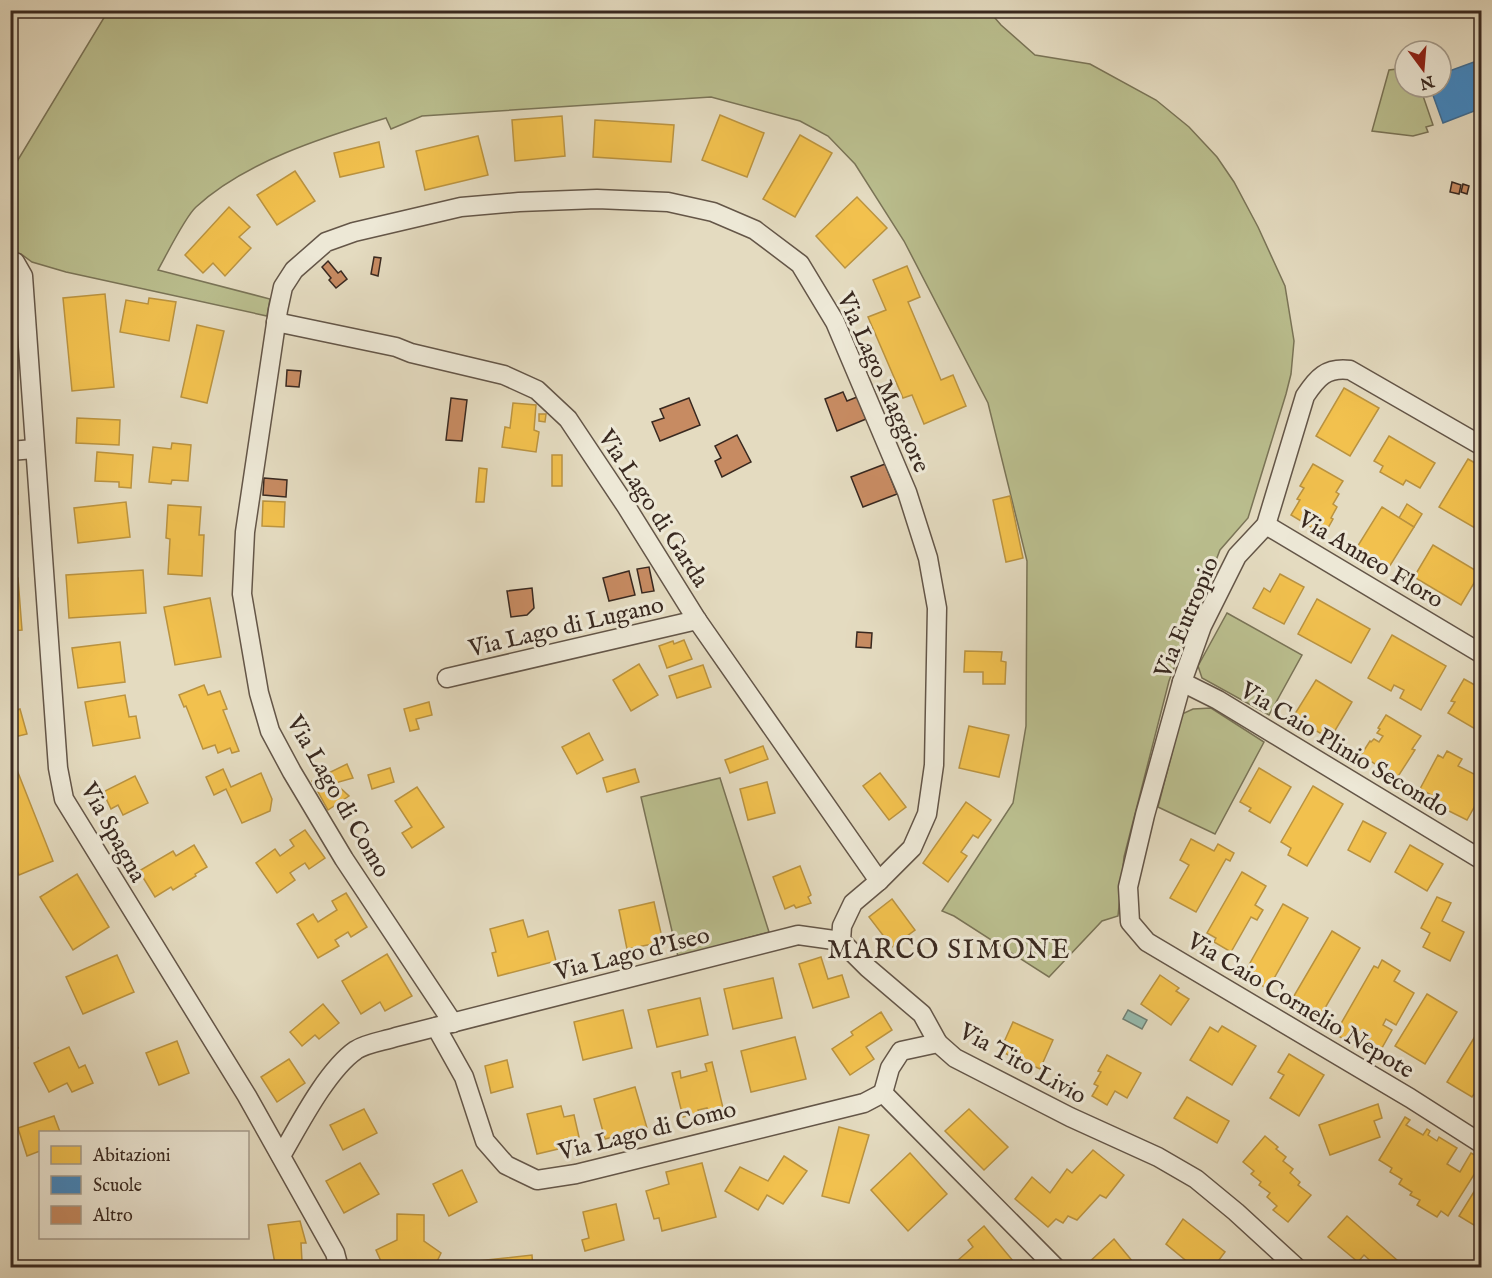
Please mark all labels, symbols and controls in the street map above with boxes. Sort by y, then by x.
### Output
north arrow [1393,39,1453,99]
text: N [1417,70,1437,93]
street label: Via Lago Maggiore [829,287,936,478]
street label: Via Lago di Garda [590,423,716,594]
street label: Via Anneo Floro [1291,504,1449,616]
street label: Via Eutropio [1148,552,1227,684]
street label: Via Lago di Lugano [465,590,667,665]
street label: Via Caio Plinio Secondo [1233,675,1455,825]
street label: Via Lago di Como [278,709,397,883]
street label: Via Spagna [72,776,153,889]
street label: Via Lago d'Iseo [551,920,713,989]
street label: Via Caio Cornelio Nepote [1180,926,1420,1086]
district label: MARCO SIMONE [827,934,1071,968]
street label: Via Tito Livio [952,1016,1092,1112]
street label: Via Lago di Como [554,1094,740,1169]
legend [39,1131,249,1239]
text: Abitazioni [92,1145,171,1168]
text: Scuole [93,1175,142,1198]
text: Altro [92,1205,133,1228]

